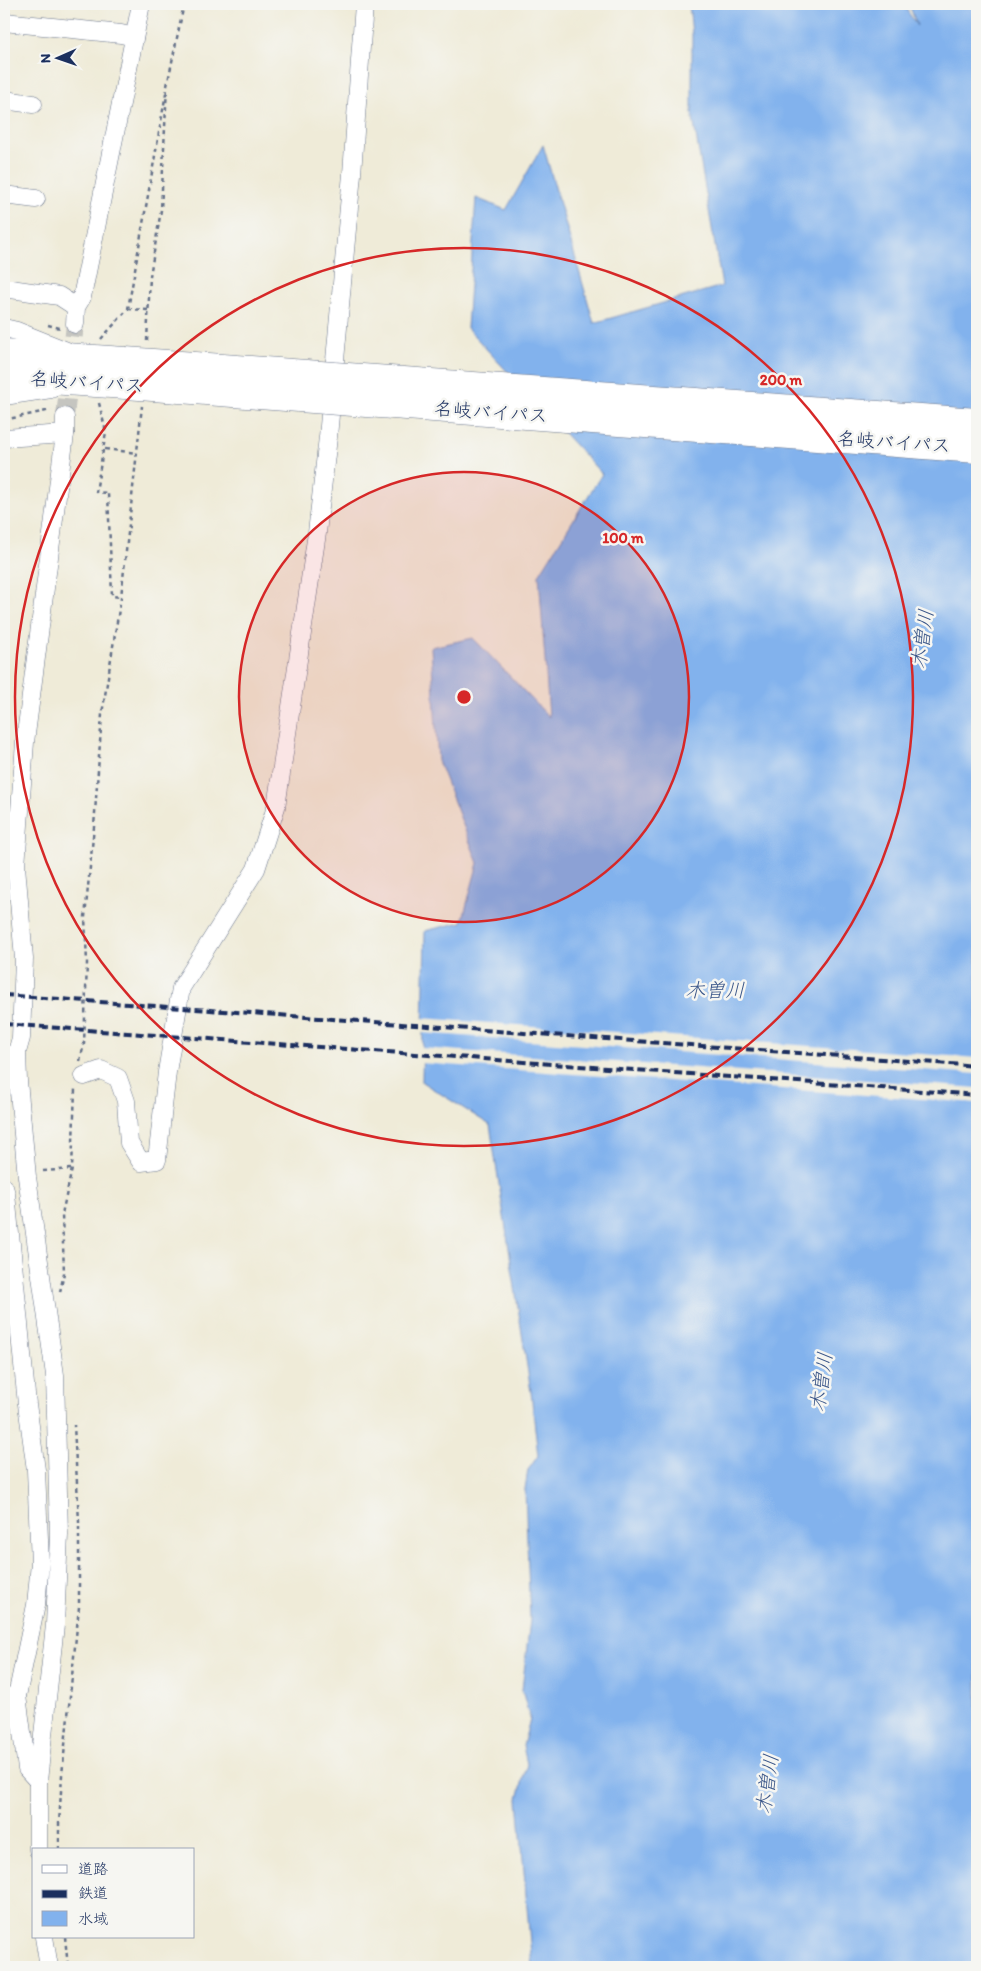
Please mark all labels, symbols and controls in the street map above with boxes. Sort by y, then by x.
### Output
north arrow [32,32,82,82]
text: N [37,53,54,63]
street label: 名岐バイパス [30,367,144,397]
text: 200 m [760,371,803,389]
street label: 名岐バイパス [434,397,548,427]
street label: 名岐バイパス [837,427,951,457]
text: 100 m [602,529,644,547]
water label: 木曽川 [906,608,938,670]
centre of rings [455,688,473,706]
water label: 木曽川 [685,978,745,1002]
water label: 木曽川 [805,1351,837,1413]
water label: 木曽川 [751,1753,783,1815]
legend [32,1848,195,1938]
text: 道路 [78,1860,108,1878]
text: 鉄道 [78,1884,108,1902]
text: 水域 [78,1910,108,1928]

